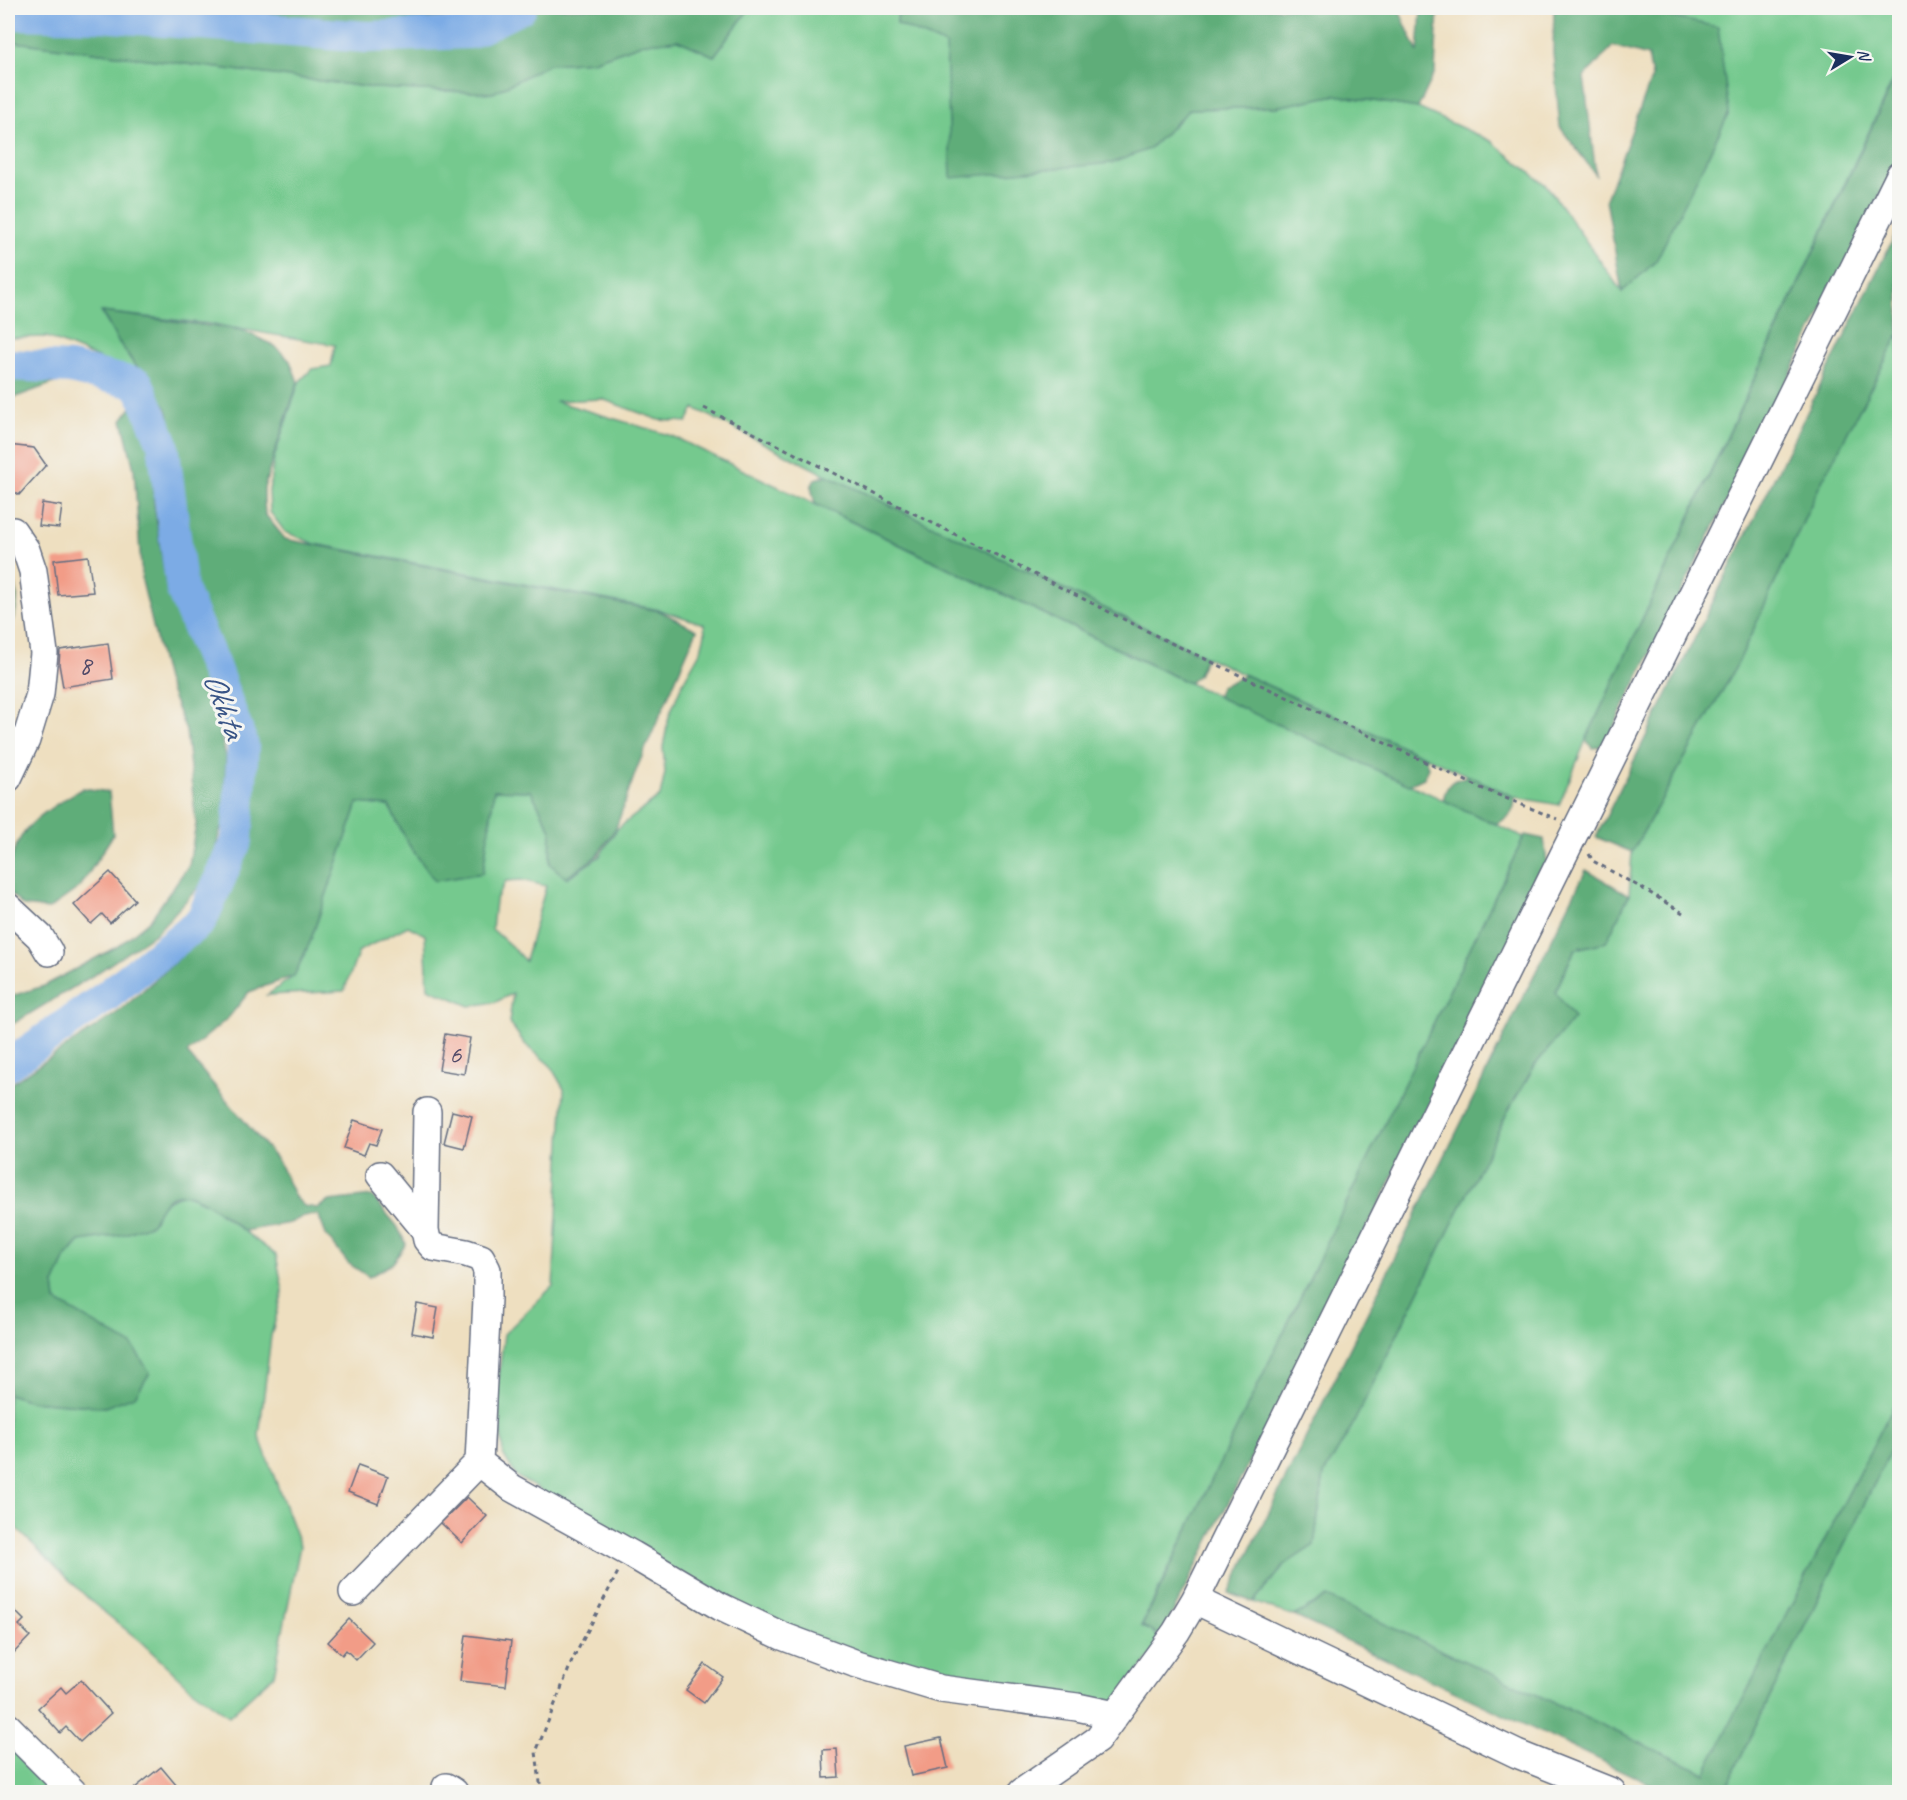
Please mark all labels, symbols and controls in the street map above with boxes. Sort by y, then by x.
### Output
north arrow [1820,27,1880,87]
text: N [1853,48,1875,64]
house number: 8 [79,648,94,682]
water label: Okhta [194,667,256,746]
house number: 6 [449,1037,462,1071]

